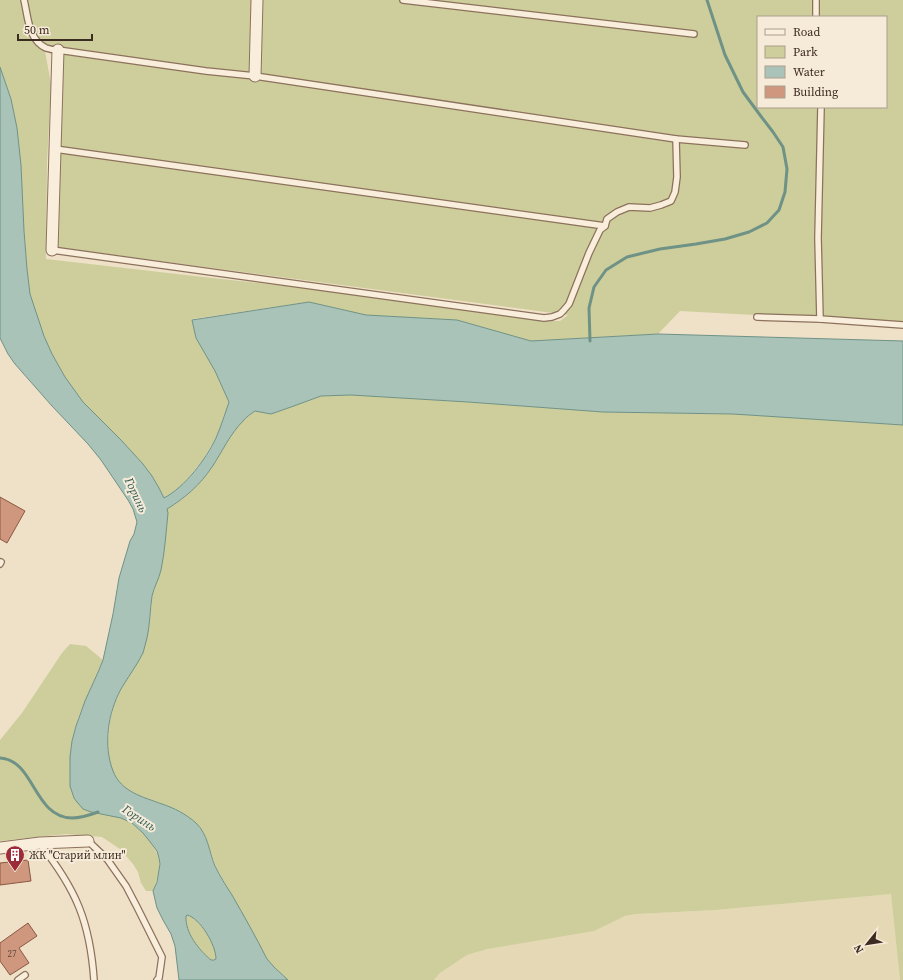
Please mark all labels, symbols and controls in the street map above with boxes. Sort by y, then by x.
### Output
scale bar [18,16,92,42]
legend [757,16,887,108]
text: 50 m [24,22,50,38]
text: Road [793,24,820,40]
text: Park [793,44,818,60]
text: Water [793,64,825,80]
text: Building [793,84,838,100]
water label: Горинь [121,474,151,516]
water label: Горинь [118,801,159,835]
building icon: ЖК "Старий млин" [4,844,26,872]
place label: ЖК "Старий млин" [29,848,125,863]
north arrow [847,924,887,964]
text: N [850,942,867,956]
house number: 27 [7,948,17,960]

